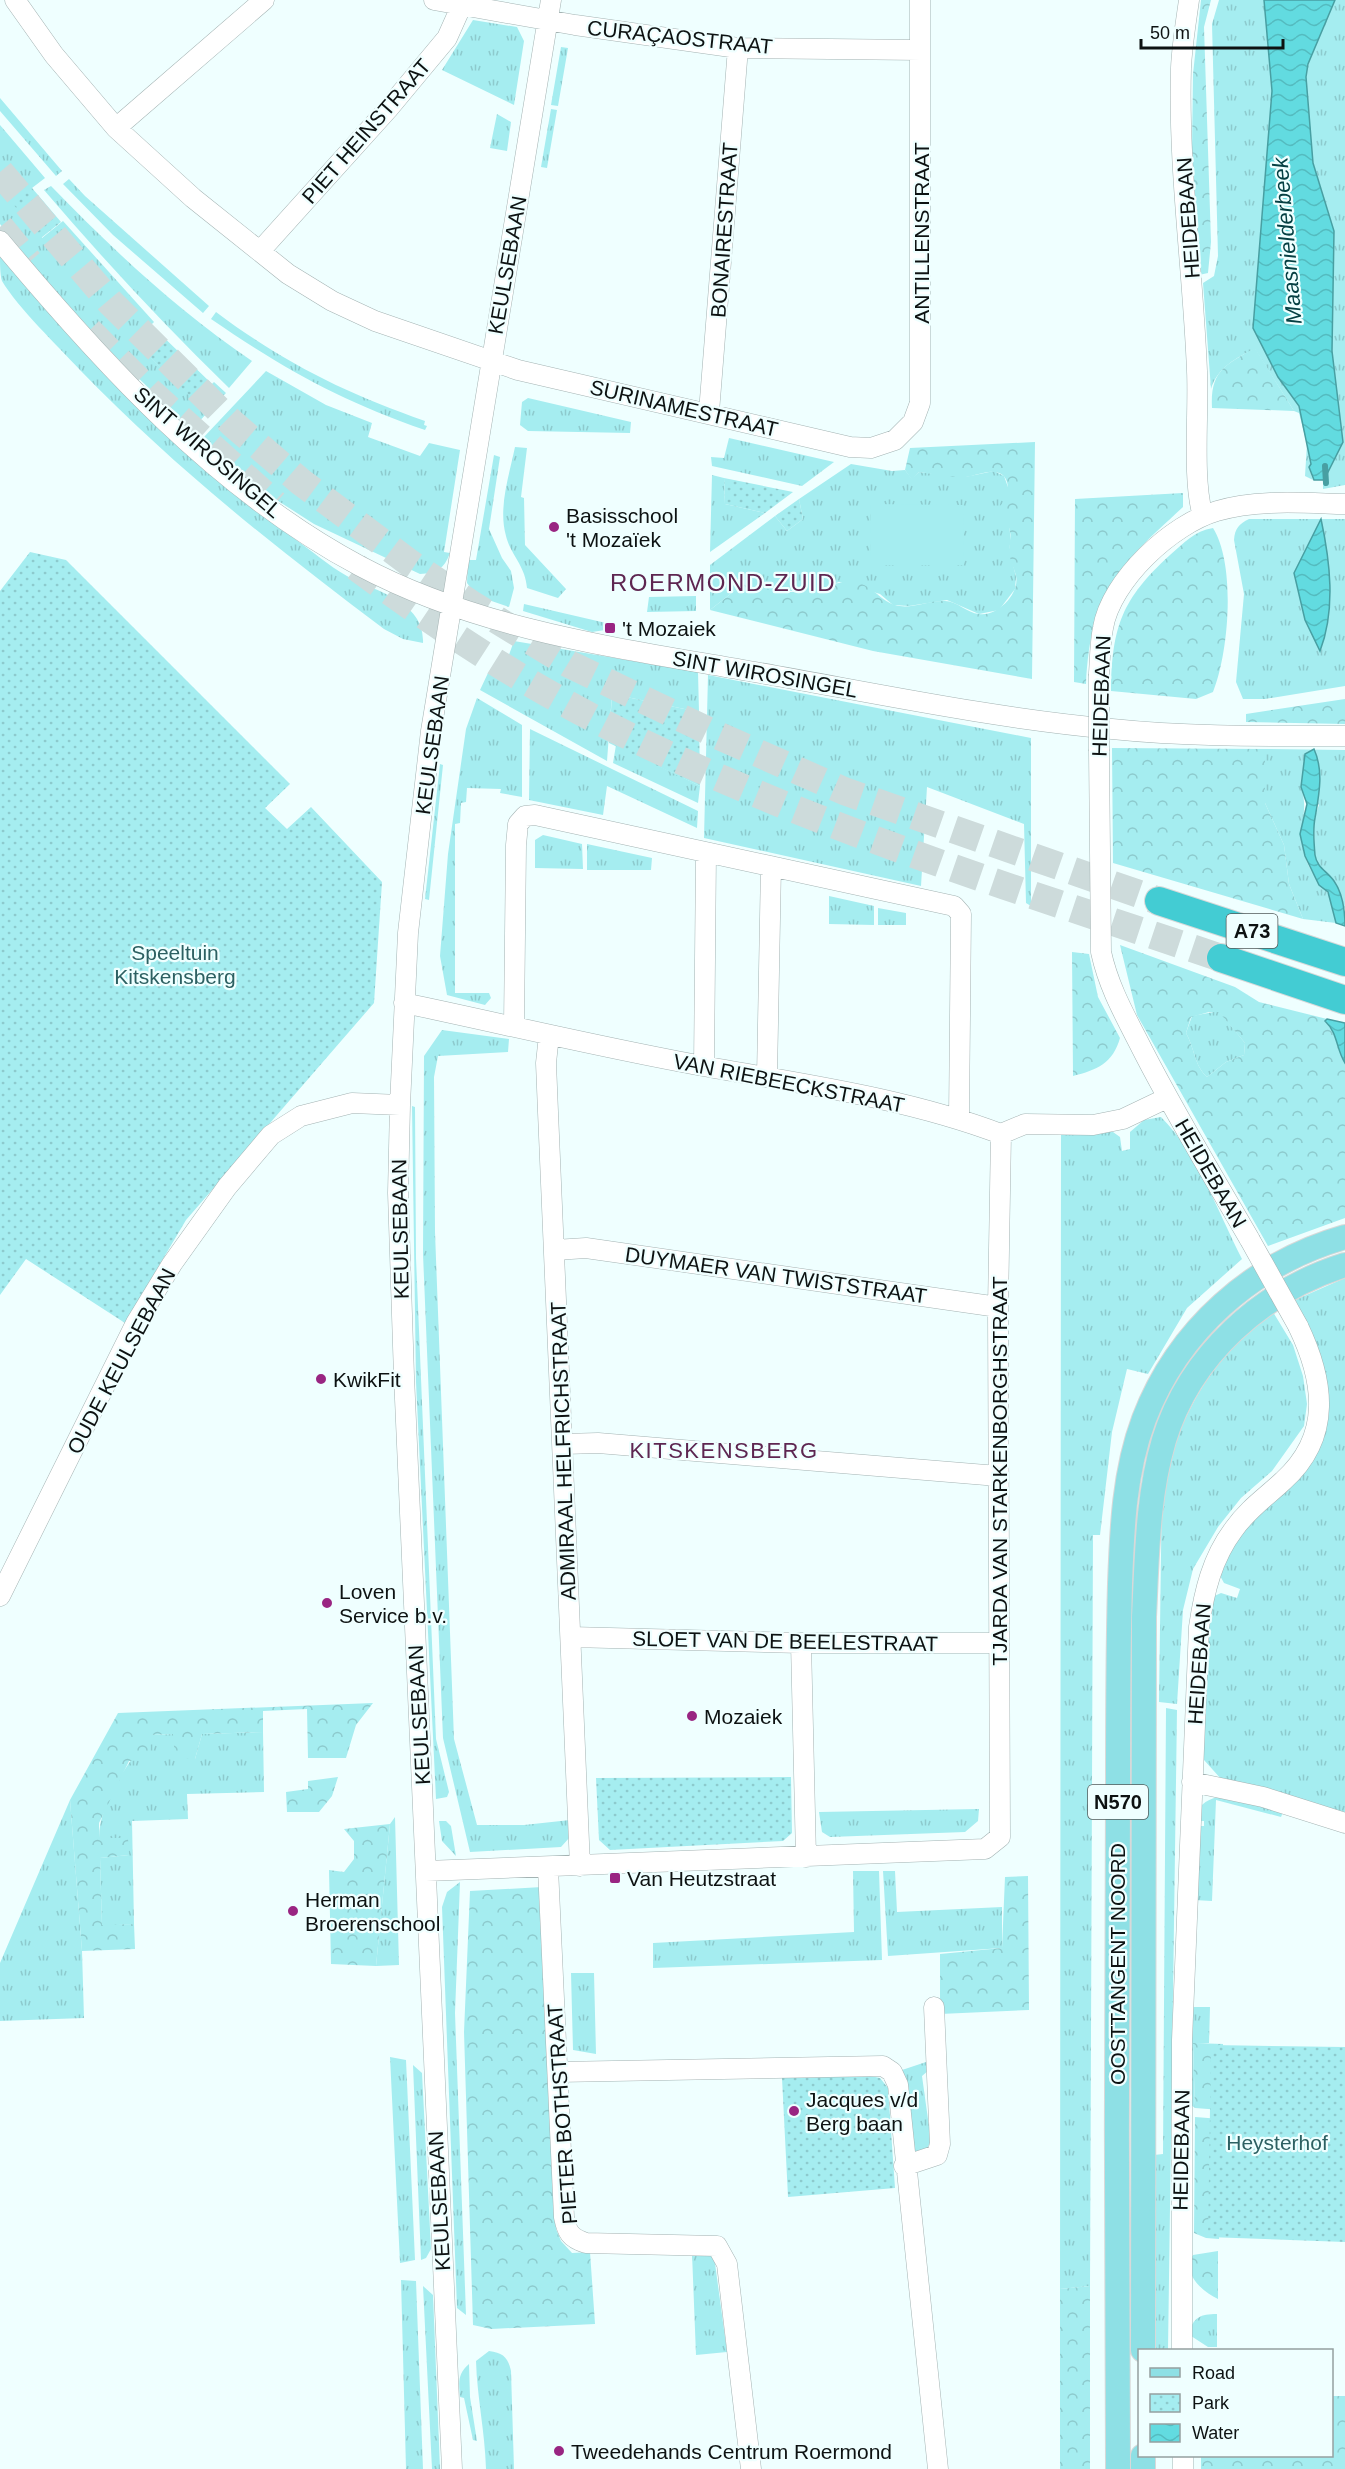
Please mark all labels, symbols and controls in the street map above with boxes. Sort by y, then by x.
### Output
scale bar [1141,12,1284,50]
street label: CURAÇAOSTRAAT [586,16,774,58]
text: 50 m [1150,23,1190,43]
street label: PIET HEINSTRAAT [297,54,435,208]
street label: BONAIRESTRAAT [706,141,742,318]
street label: ANTILLENSTRAAT [910,142,933,324]
water label: Maasnielderbeek [1267,155,1307,326]
street label: HEIDEBAAN [1172,157,1204,279]
street label: KEULSEBAAN [484,194,530,336]
street label: SURINAMESTRAAT [588,375,780,441]
street label: SINT WIROSINGEL [130,382,286,522]
place label: Basisschool 't Mozaïek [566,504,678,551]
marker: Basisschool 't Mozaïek [547,520,561,534]
district label: ROERMOND-ZUID [610,569,836,596]
place label: 't Mozaiek [622,617,716,640]
marker: 't Mozaiek [603,621,617,635]
street label: HEIDEBAAN [1087,635,1115,757]
street label: SINT WIROSINGEL [671,646,859,702]
street label: KEULSEBAAN [411,674,453,816]
road number: A73 [1226,914,1278,948]
park label: Speeltuin Kitskensberg [114,941,236,988]
street label: VAN RIEBEECKSTRAAT [671,1049,907,1117]
street label: HEIDEBAAN [1171,1115,1251,1231]
street label: KEULSEBAAN [387,1159,413,1299]
street label: DUYMAER VAN TWISTSTRAAT [624,1242,929,1308]
street label: OUDE KEULSEBAAN [62,1264,180,1458]
street label: TJARDA VAN STARKENBORGHSTRAAT [988,1276,1011,1666]
street label: ADMIRAAL HELFRICHSTRAAT [546,1301,580,1601]
place label: KwikFit [333,1368,401,1391]
marker: KwikFit [314,1372,328,1386]
district label: KITSKENSBERG [629,1438,819,1463]
place label: Loven Service b.v. [339,1580,447,1627]
marker: Loven Service b.v. [320,1596,334,1610]
street label: HEIDEBAAN [1183,1603,1215,1725]
street label: SLOET VAN DE BEELESTRAAT [632,1627,938,1655]
street label: KEULSEBAAN [404,1644,434,1786]
place label: Mozaiek [704,1705,783,1728]
marker: Mozaiek [685,1709,699,1723]
road number: N570 [1088,1785,1148,1819]
street label: OOSTTANGENT NOORD [1106,1843,1129,2085]
place label: Van Heutzstraat [627,1867,776,1890]
marker: Van Heutzstraat [608,1871,622,1885]
place label: Herman Broerenschool [305,1888,440,1935]
marker: Herman Broerenschool [286,1904,300,1918]
street label: PIETER BOTHSTRAAT [543,2003,581,2225]
place label: Jacques v/d Berg baan [806,2088,918,2135]
street label: HEIDEBAAN [1168,2089,1194,2211]
marker: Jacques v/d Berg baan [787,2104,801,2118]
street label: KEULSEBAAN [424,2130,454,2272]
park label: Heysterhof [1226,2131,1328,2154]
legend [1138,2349,1333,2457]
text: Road [1192,2363,1235,2383]
text: Park [1192,2393,1230,2413]
text: Water [1192,2423,1239,2443]
place label: Tweedehands Centrum Roermond [571,2440,892,2463]
marker: Tweedehands Centrum Roermond [552,2444,566,2458]

